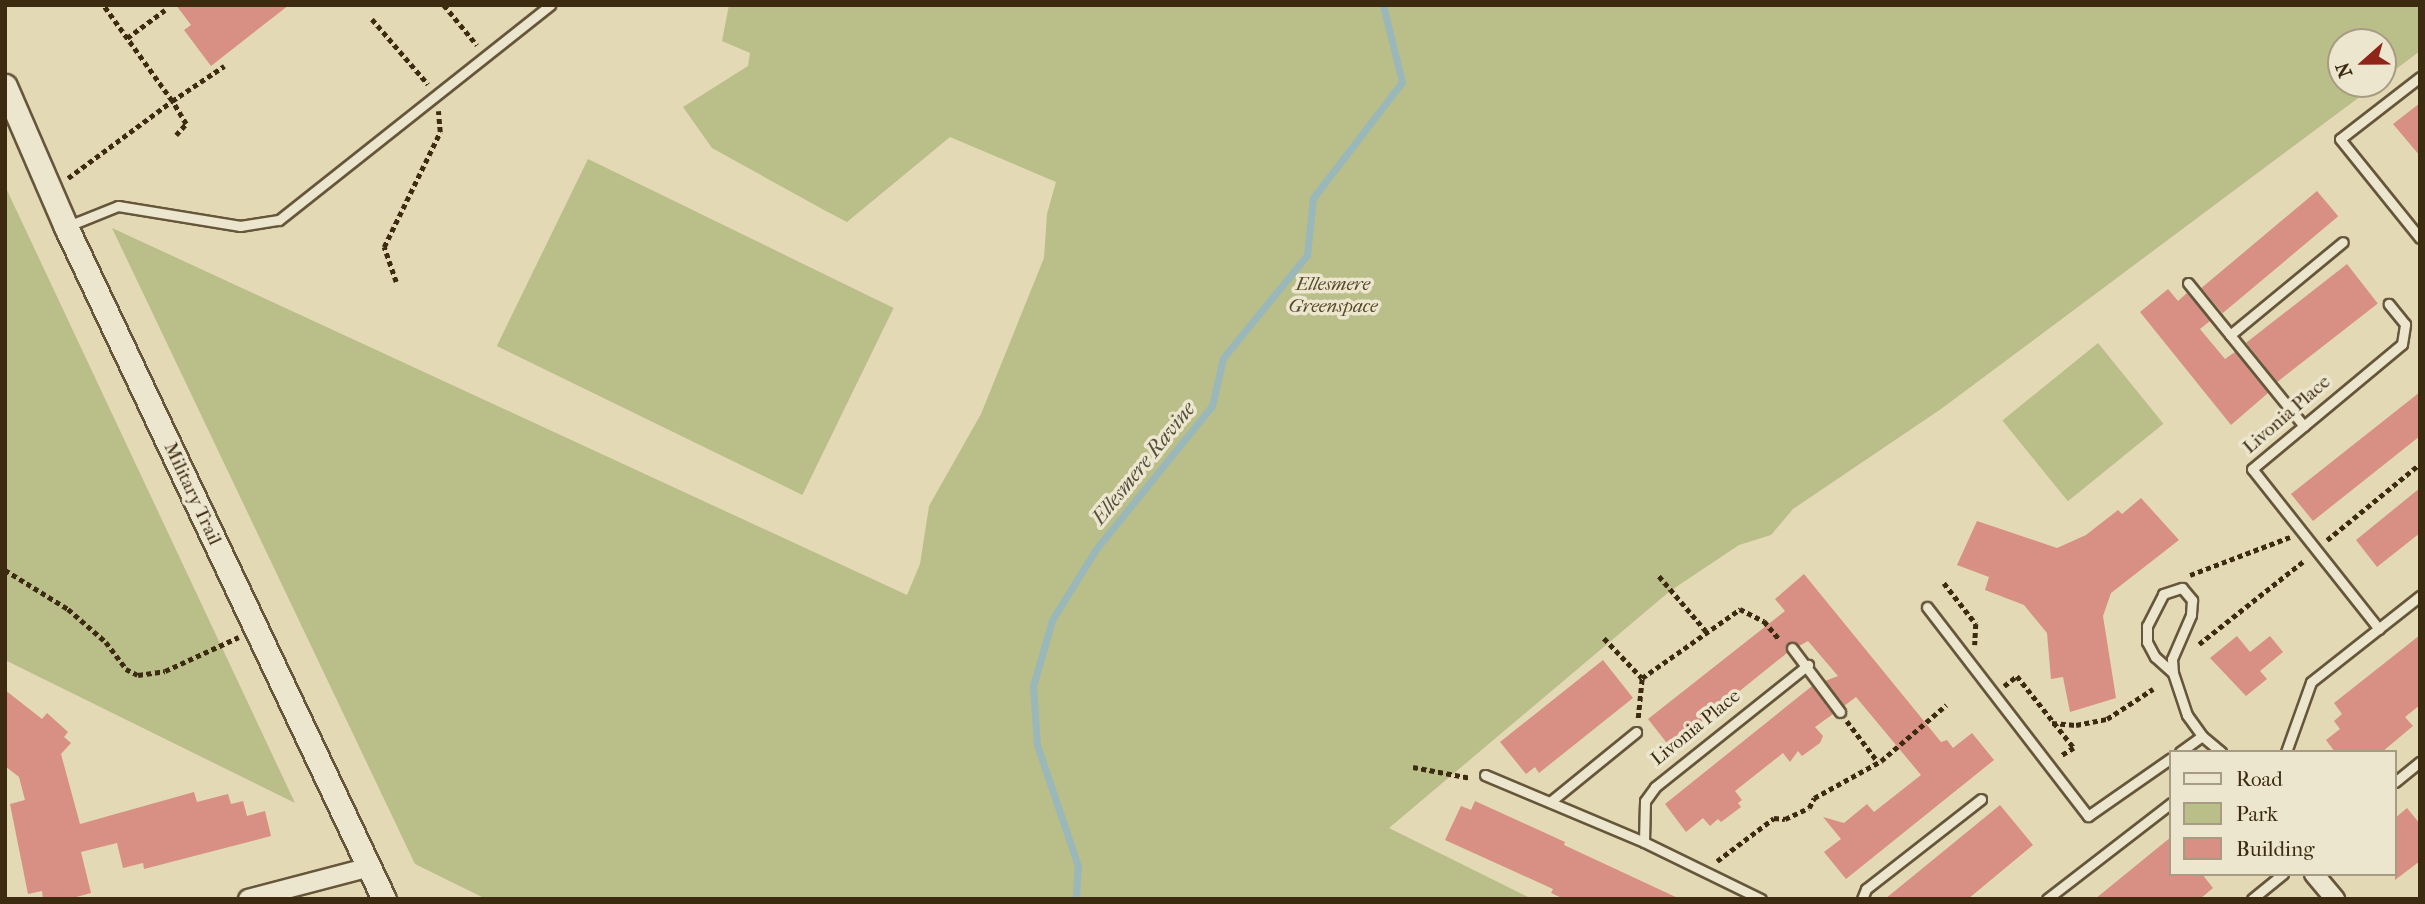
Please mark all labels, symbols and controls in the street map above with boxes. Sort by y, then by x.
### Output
north arrow [2327,28,2397,98]
text: N [2331,59,2357,80]
park label: Ellesmere Greenspace [1288,274,1378,318]
street label: Livonia Place [2239,371,2335,459]
water label: Ellesmere Ravine [1086,397,1200,529]
street label: Military Trail [158,439,226,549]
street label: Livonia Place [1647,685,1745,771]
legend [2170,750,2397,876]
text: Road [2236,767,2283,791]
text: Park [2236,802,2278,826]
text: Building [2236,837,2314,861]

